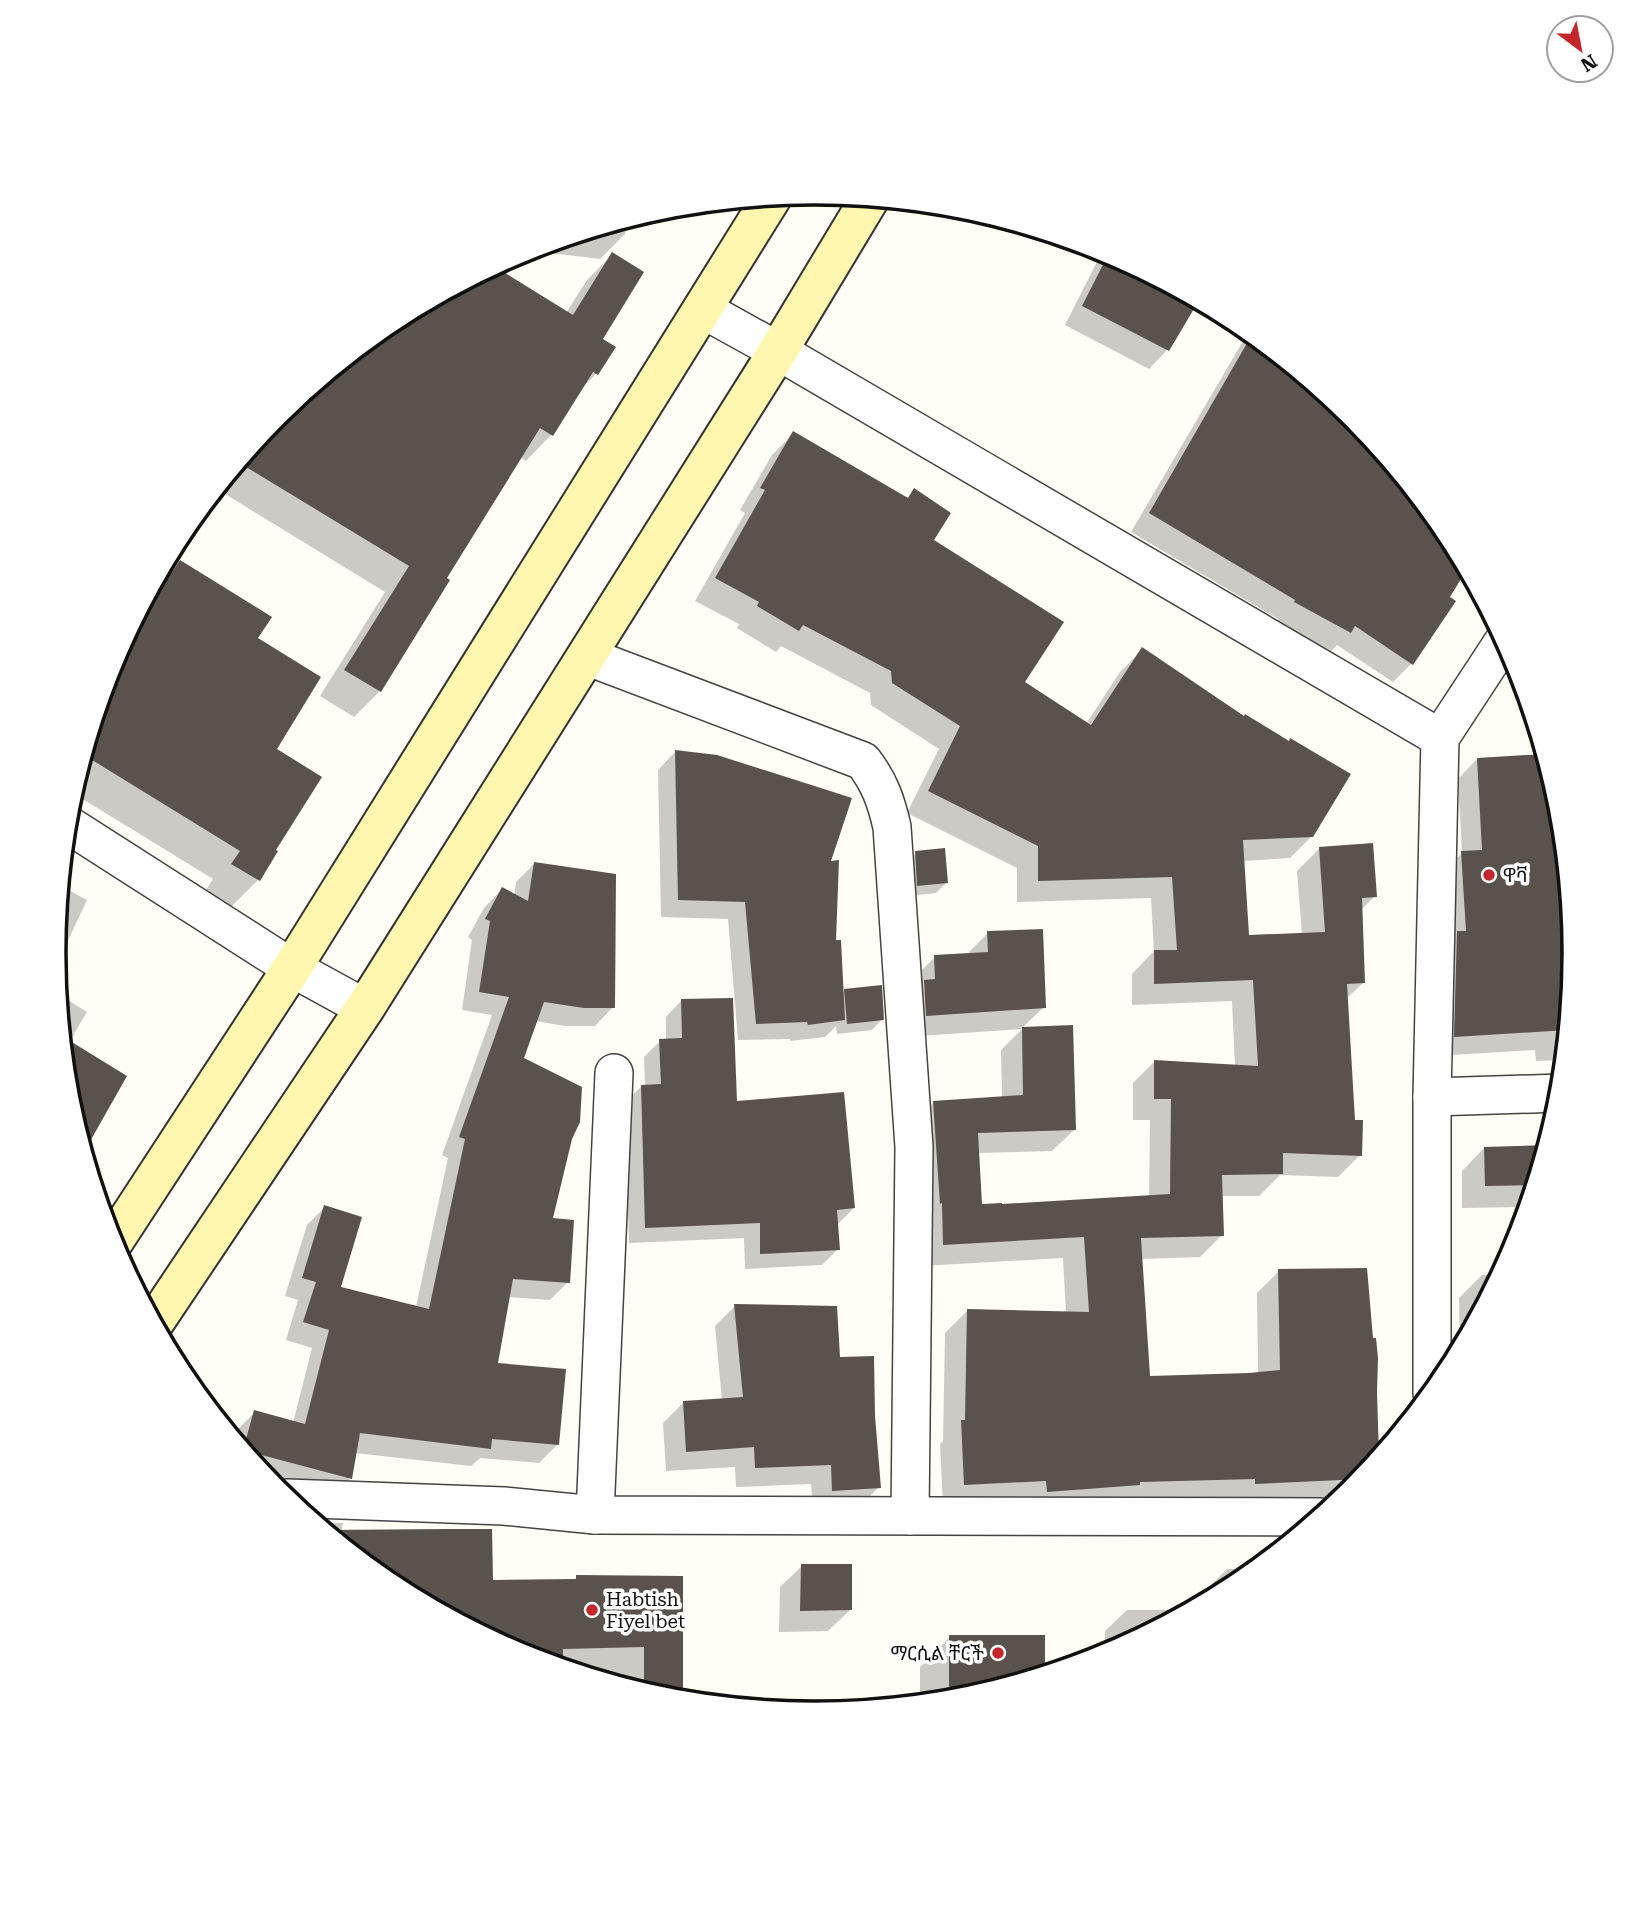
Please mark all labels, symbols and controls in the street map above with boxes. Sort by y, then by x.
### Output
north arrow [1545,14,1615,84]
text: N [1576,49,1601,77]
place label: ዋቫ [1503,864,1527,887]
marker: ዋቫ [1481,867,1497,883]
place label: Habtish Fiyel bet [606,1588,685,1633]
marker: Habtish Fiyel bet [584,1602,600,1618]
place label: ማርሲል ቸርች [891,1642,984,1665]
marker: ማርሲል ቸርች [990,1645,1006,1661]

